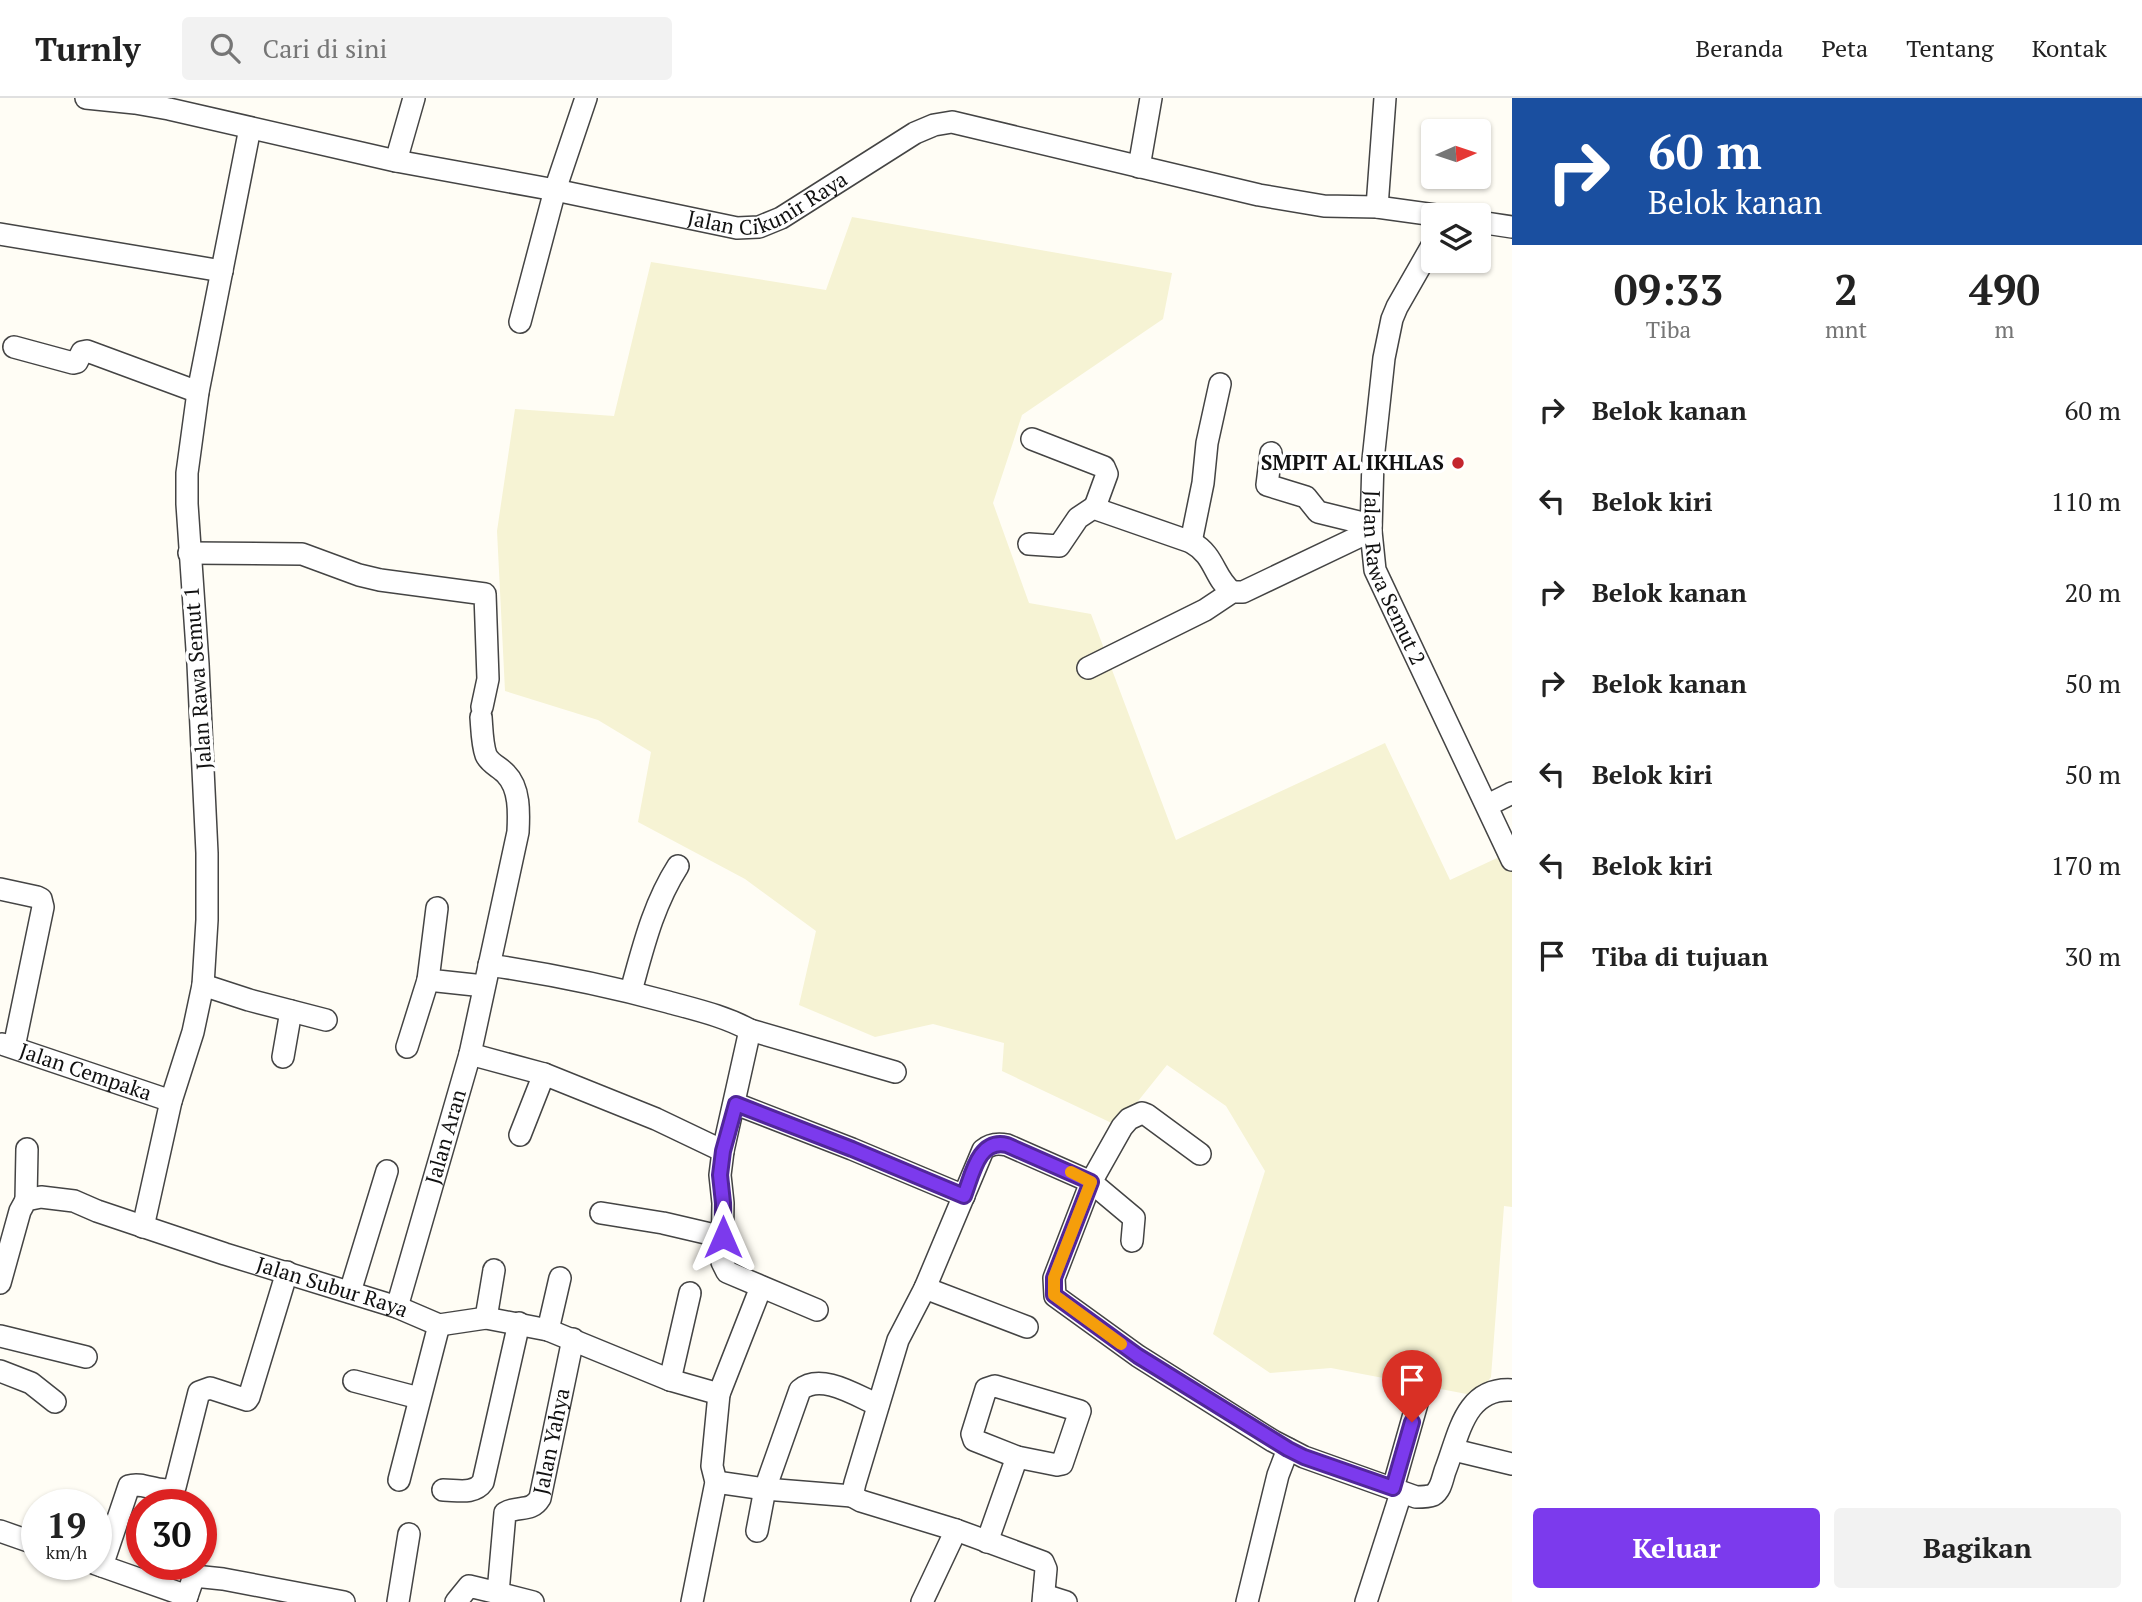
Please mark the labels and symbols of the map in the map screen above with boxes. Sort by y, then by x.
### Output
north arrow [1421,119,1491,189]
street label: Jalan Cikunir Raya [685,164,853,241]
place label: SMPIT AL IKHLAS [1261,448,1444,476]
marker: SMPIT AL IKHLAS [1450,455,1466,471]
street label: Jalan Rawa Semut 2 [1357,490,1433,669]
street label: Jalan Rawa Semut 1 [177,586,217,770]
street label: Jalan Cempaka [16,1036,156,1107]
street label: Jalan Aran [418,1085,472,1187]
position arrow [686,1200,760,1274]
street label: Jalan Subur Raya [253,1249,413,1323]
pin [1382,1350,1442,1422]
street label: Jalan Yahya [526,1385,576,1497]
speed limit sign: 30 [126,1489,217,1580]

